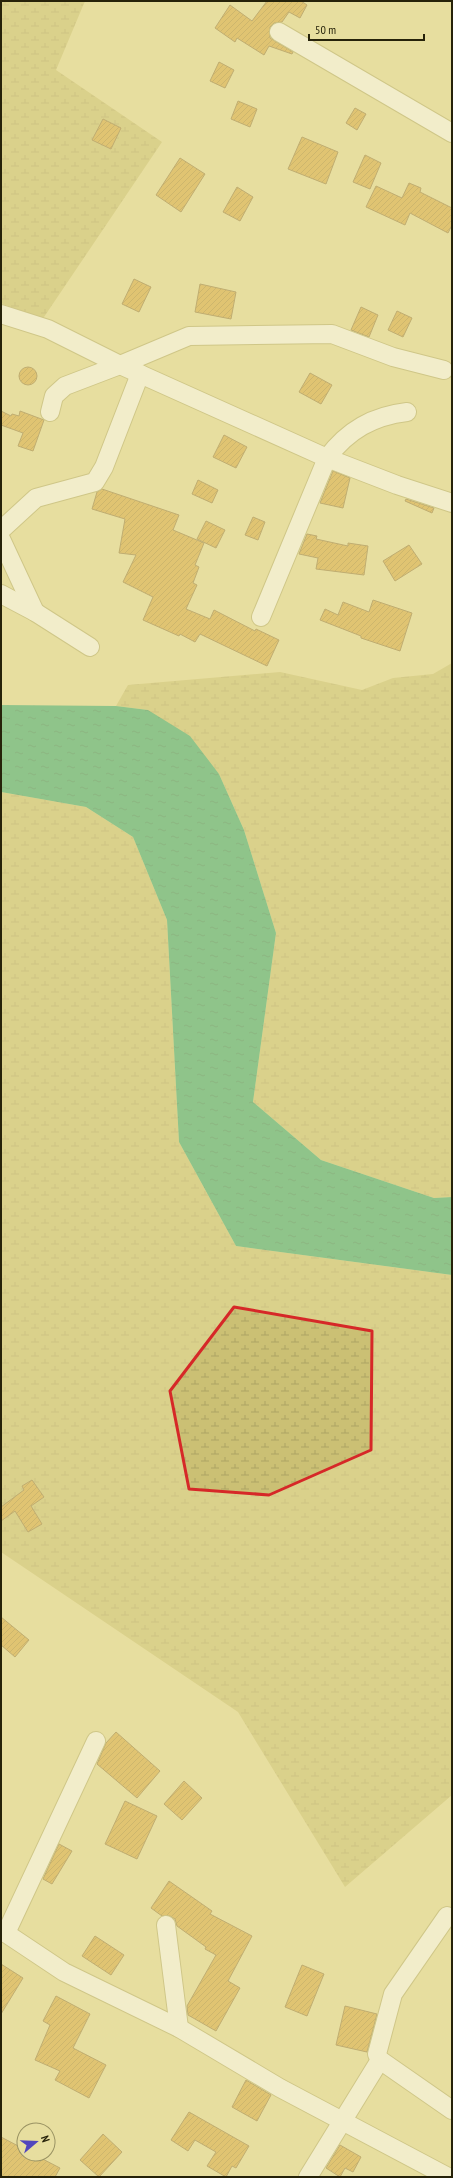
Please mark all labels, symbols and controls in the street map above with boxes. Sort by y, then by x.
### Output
scale bar [309,16,424,42]
text: 50 m [315,22,336,37]
north arrow [16,2122,56,2162]
text: N [38,2134,53,2144]

